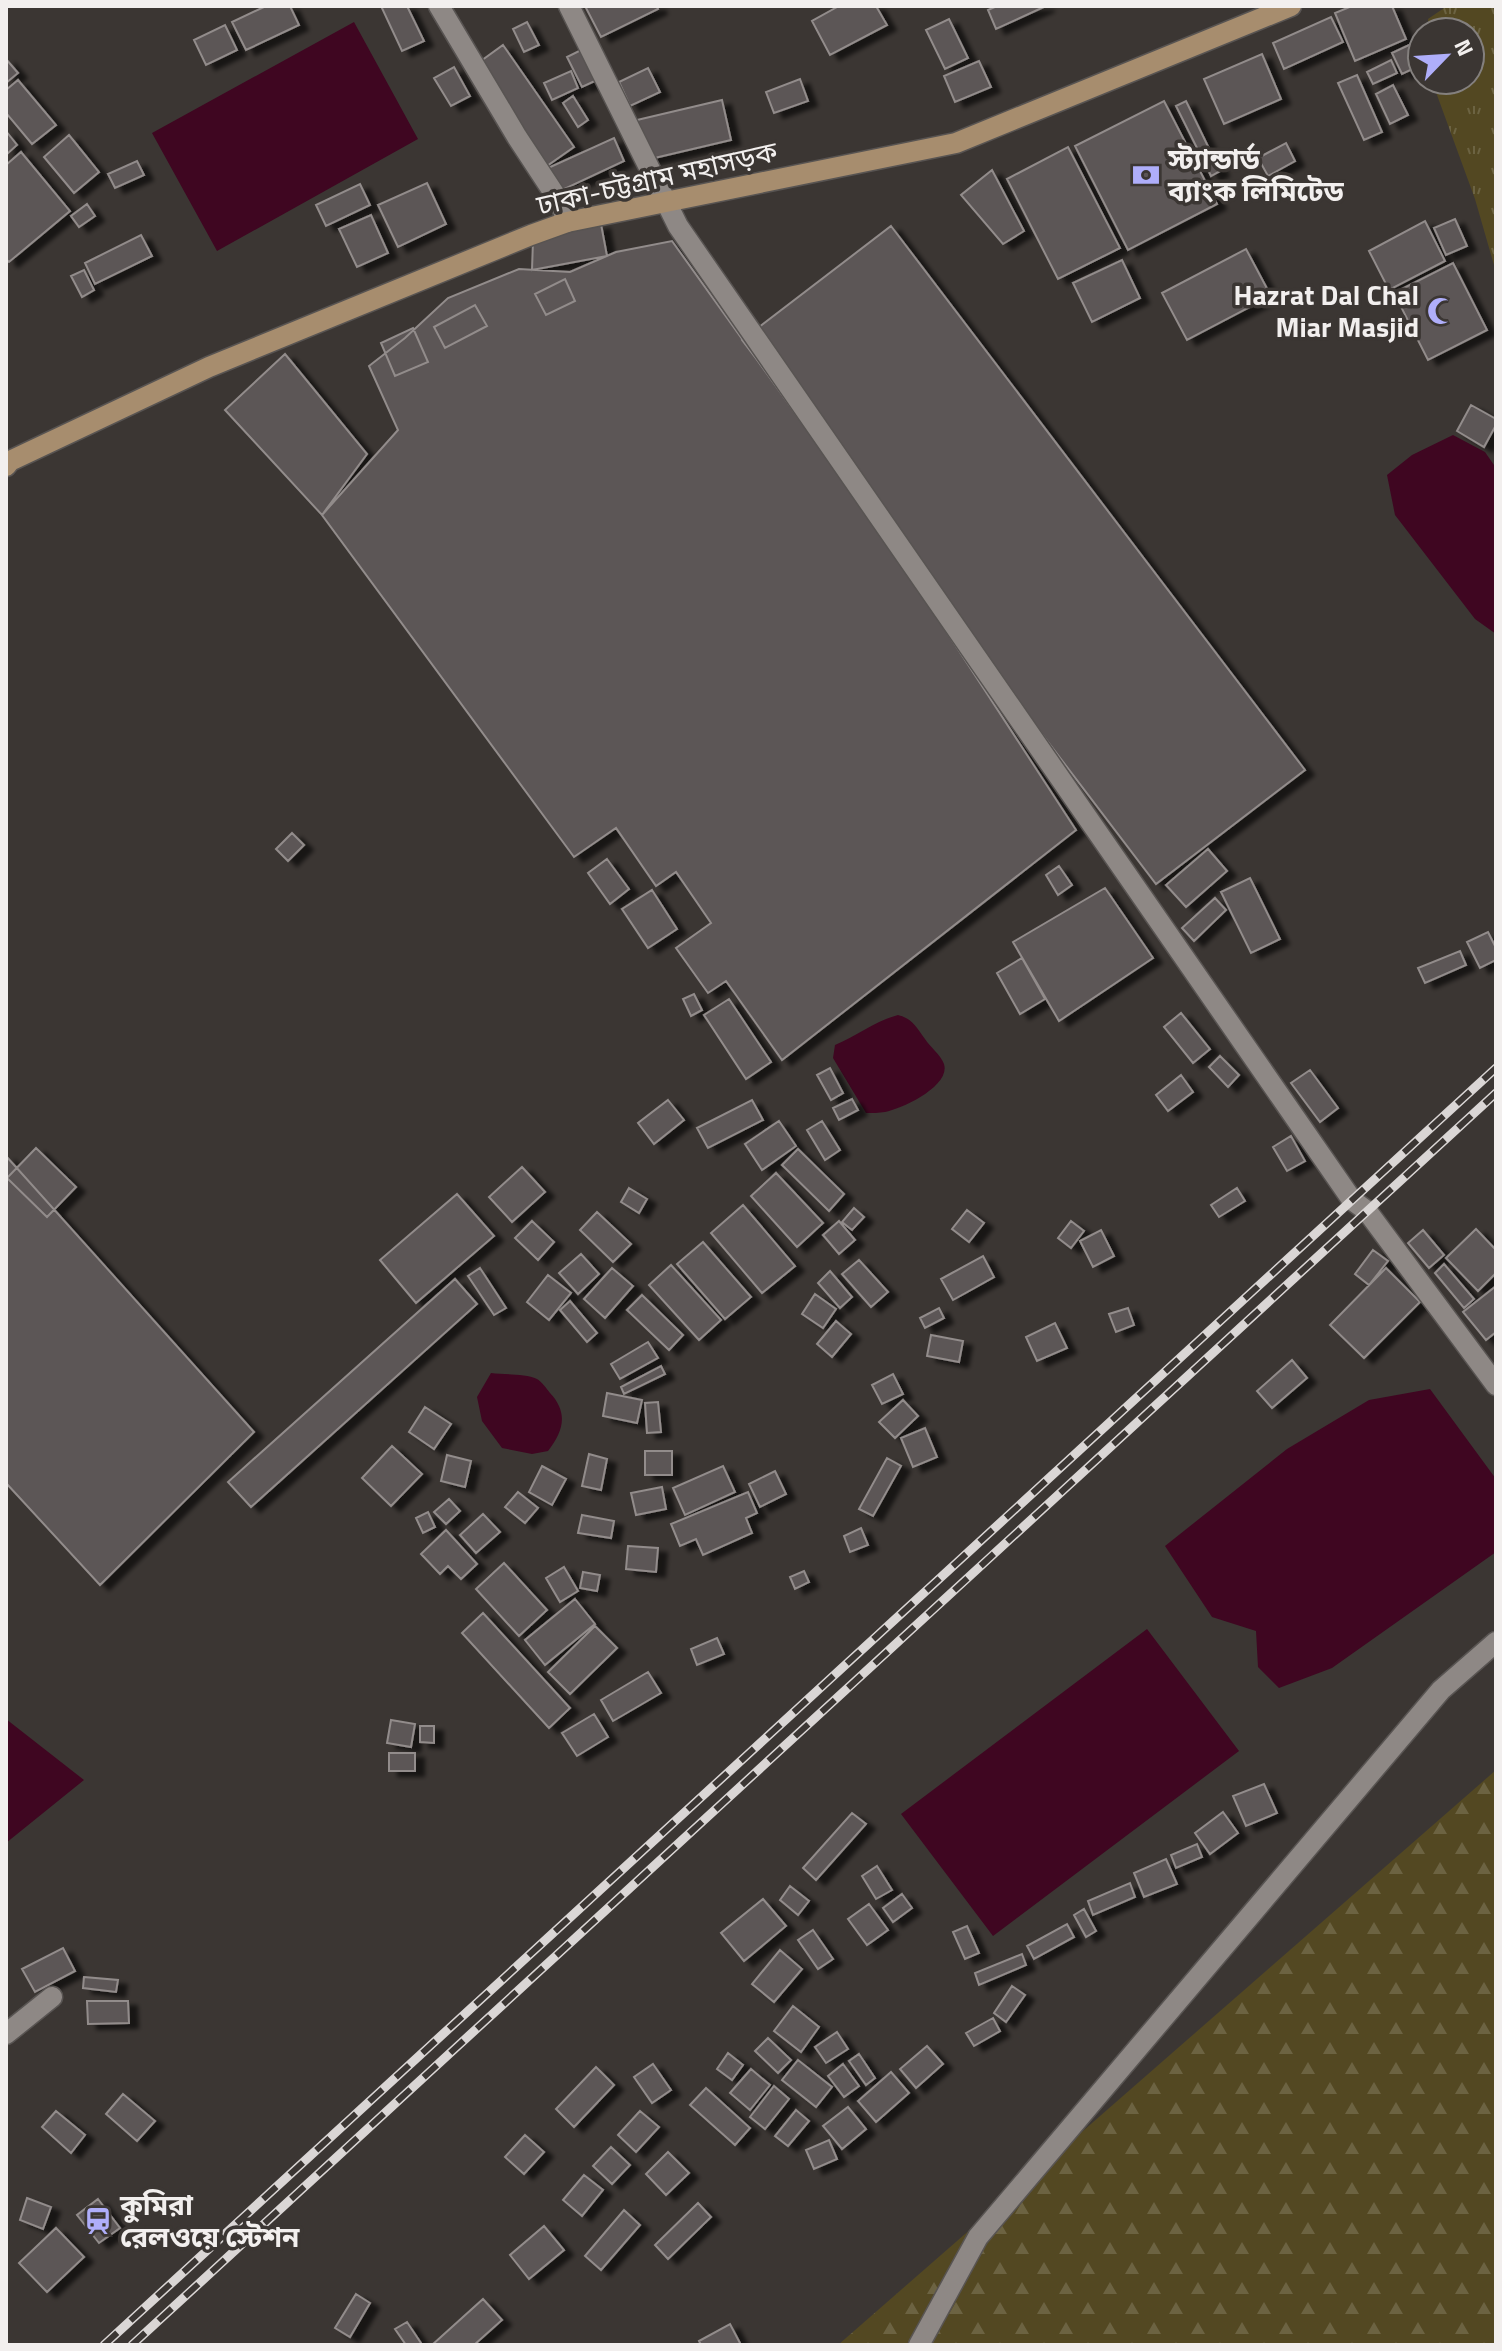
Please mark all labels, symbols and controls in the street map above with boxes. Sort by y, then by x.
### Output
north arrow [1406,16,1486,96]
text: N [1445,33,1483,62]
street label: ঢাকা-চট্টগ্রাম মহাসড়ক [531,129,782,226]
place label: স্ট্যান্ডার্ড ব্যাংক লিমিটেড [1167,137,1344,212]
bank icon: স্ট্যান্ডার্ড ব্যাংক লিমিটেড [1131,160,1161,190]
place label: Hazrat Dal Chal Miar Masjid [1233,273,1419,348]
mosque icon: Hazrat Dal Chal Miar Masjid [1426,296,1456,326]
place label: কুমিরা রেলওয়ে স্টেশন [119,2183,300,2258]
station icon: কুমিরা রেলওয়ে স্টেশন [83,2206,113,2236]

